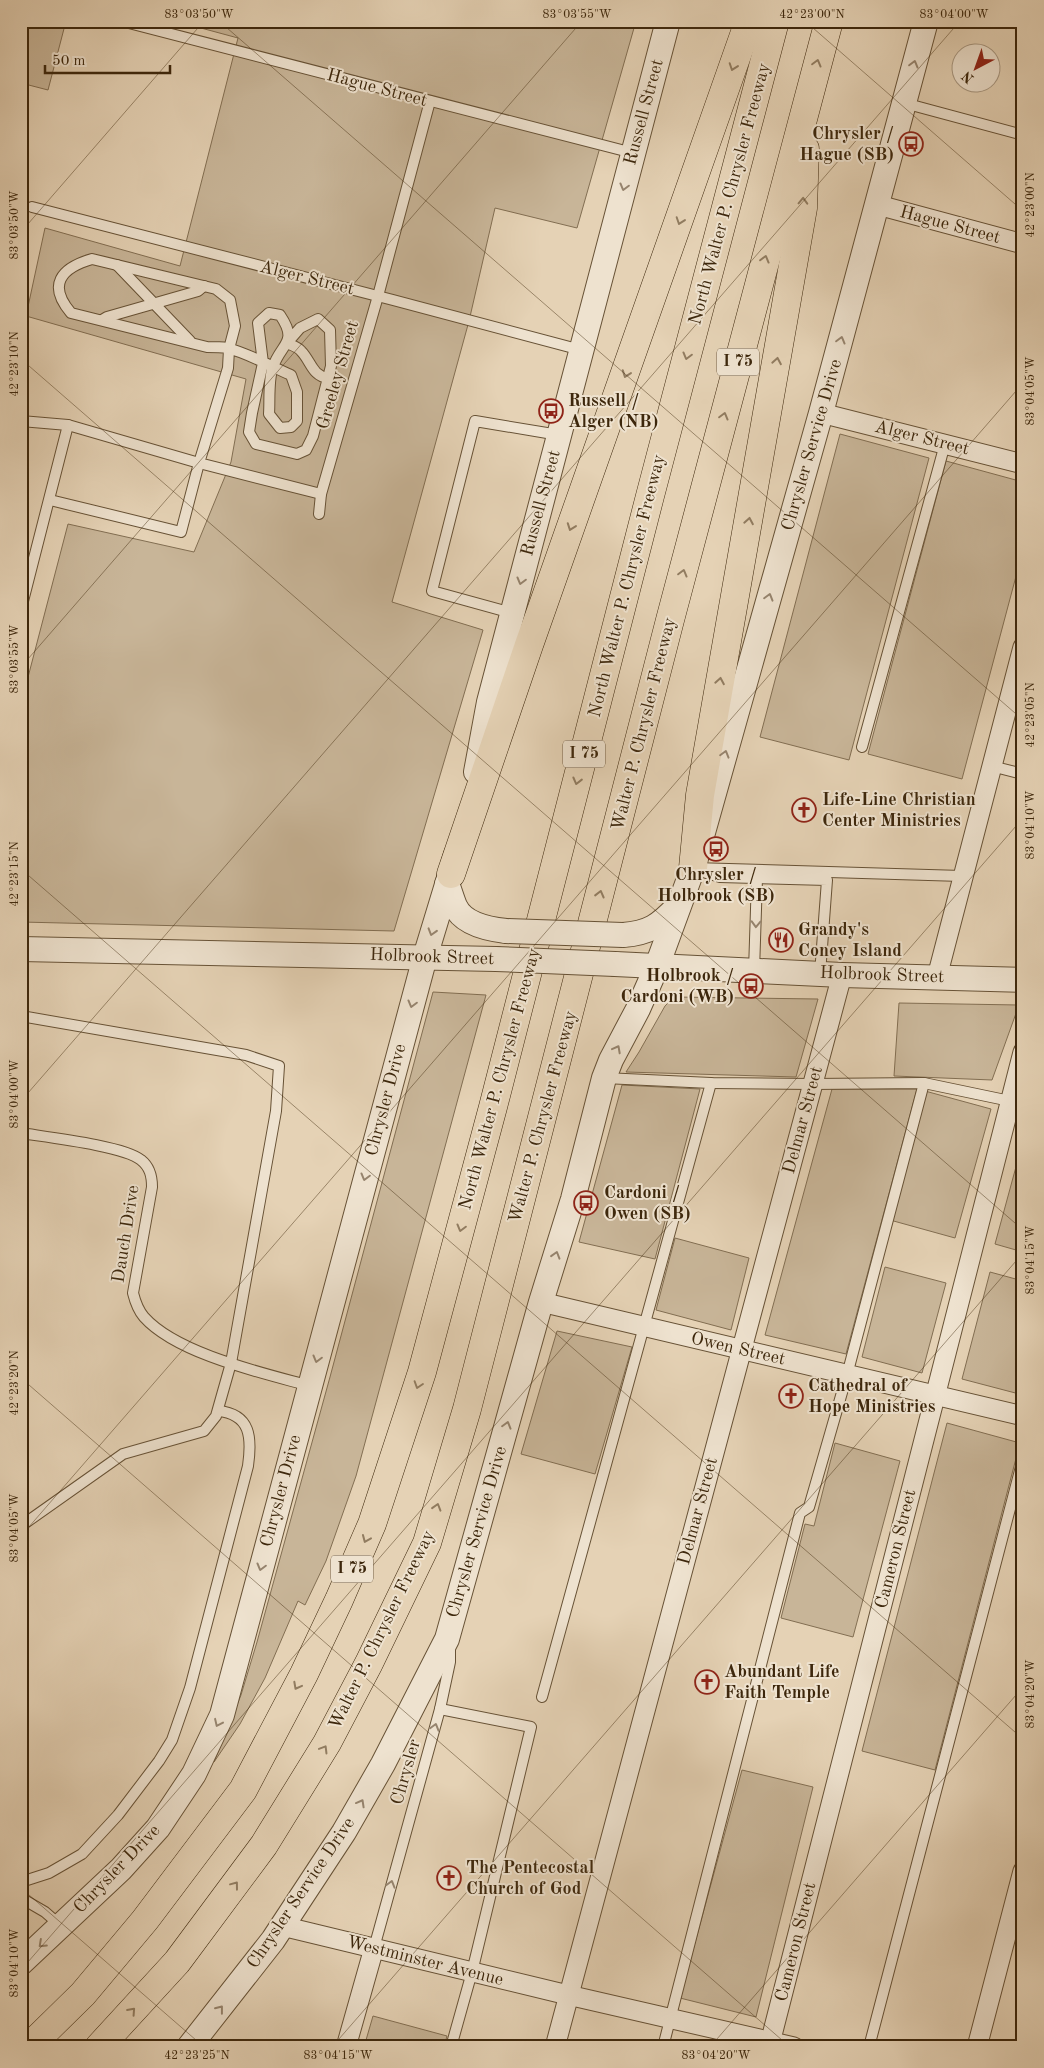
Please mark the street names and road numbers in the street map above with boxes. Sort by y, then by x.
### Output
street label: Russell Street [621,57,667,167]
street label: North Walter P. Chrysler Freeway [686,61,774,327]
street label: Hague Street [325,66,429,110]
street label: Hague Street [898,203,1002,247]
street label: Alger Street [258,258,356,298]
street label: Greeley Street [314,319,362,431]
road number: I 75 [717,348,759,376]
street label: Chrysler Service Drive [779,357,845,533]
street label: Alger Street [873,418,971,458]
street label: Russell Street [518,448,564,558]
street label: North Walter P. Chrysler Freeway [586,452,669,719]
street label: Walter P. Chrysler Freeway [609,615,679,832]
road number: I 75 [563,741,605,768]
street label: Holbrook Street [369,946,495,968]
street label: North Walter P. Chrysler Freeway [455,946,545,1212]
street label: Holbrook Street [819,964,945,986]
street label: Walter P. Chrysler Freeway [504,1008,582,1226]
street label: Chrysler Drive [362,1042,410,1158]
street label: Delmar Street [780,1064,826,1176]
street label: Dauch Drive [109,1184,143,1284]
street label: Owen Street [689,1329,787,1369]
street label: Chrysler Drive [257,1433,305,1549]
street label: Chrysler Service Drive [444,1444,510,1620]
street label: Delmar Street [675,1455,721,1567]
street label: Cameron Street [872,1487,920,1611]
street label: Walter P. Chrysler Freeway [326,1527,438,1732]
road number: I 75 [331,1556,373,1582]
street label: Chrysler [388,1737,424,1807]
street label: Chrysler Service Drive [244,1814,358,1972]
street label: Chrysler Drive [70,1821,164,1917]
street label: Cameron Street [772,1880,820,2004]
street label: Westminster Avenue [345,1933,505,1989]

